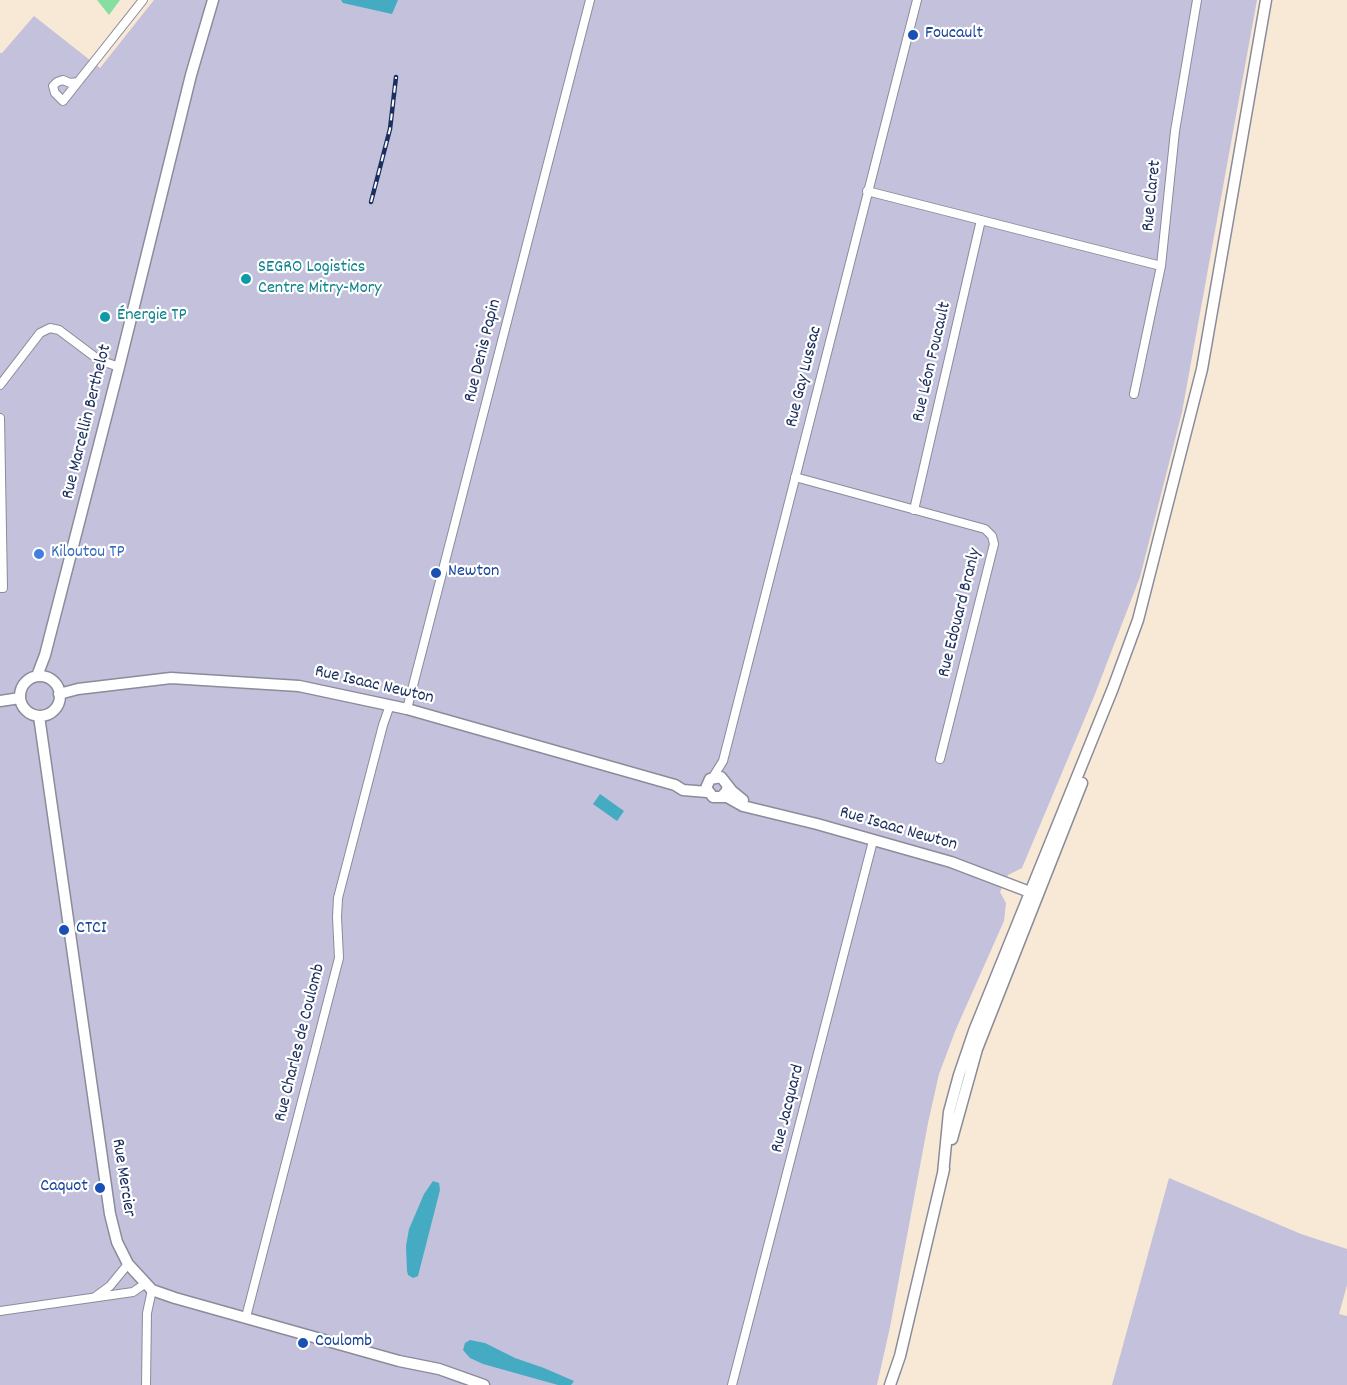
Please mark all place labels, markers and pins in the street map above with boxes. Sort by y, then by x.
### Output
place label: Foucault [925,24,983,46]
marker: Foucault [906,28,920,42]
place label: SEGRO Logistics Centre Mitry-Mory [258,258,382,300]
marker: SEGRO Logistics Centre Mitry-Mory [239,272,253,286]
place label: Énergie TP [117,306,187,328]
marker: Énergie TP [98,310,112,324]
place label: Kiloutou TP [51,543,125,565]
marker: Kiloutou TP [32,547,46,561]
place label: Newton [448,562,499,584]
marker: Newton [429,566,443,580]
place label: CTCI [76,919,107,941]
marker: CTCI [57,923,71,937]
place label: Caquot [40,1177,88,1199]
marker: Caquot [93,1181,107,1195]
place label: Coulomb [315,1332,372,1354]
marker: Coulomb [296,1336,310,1350]

